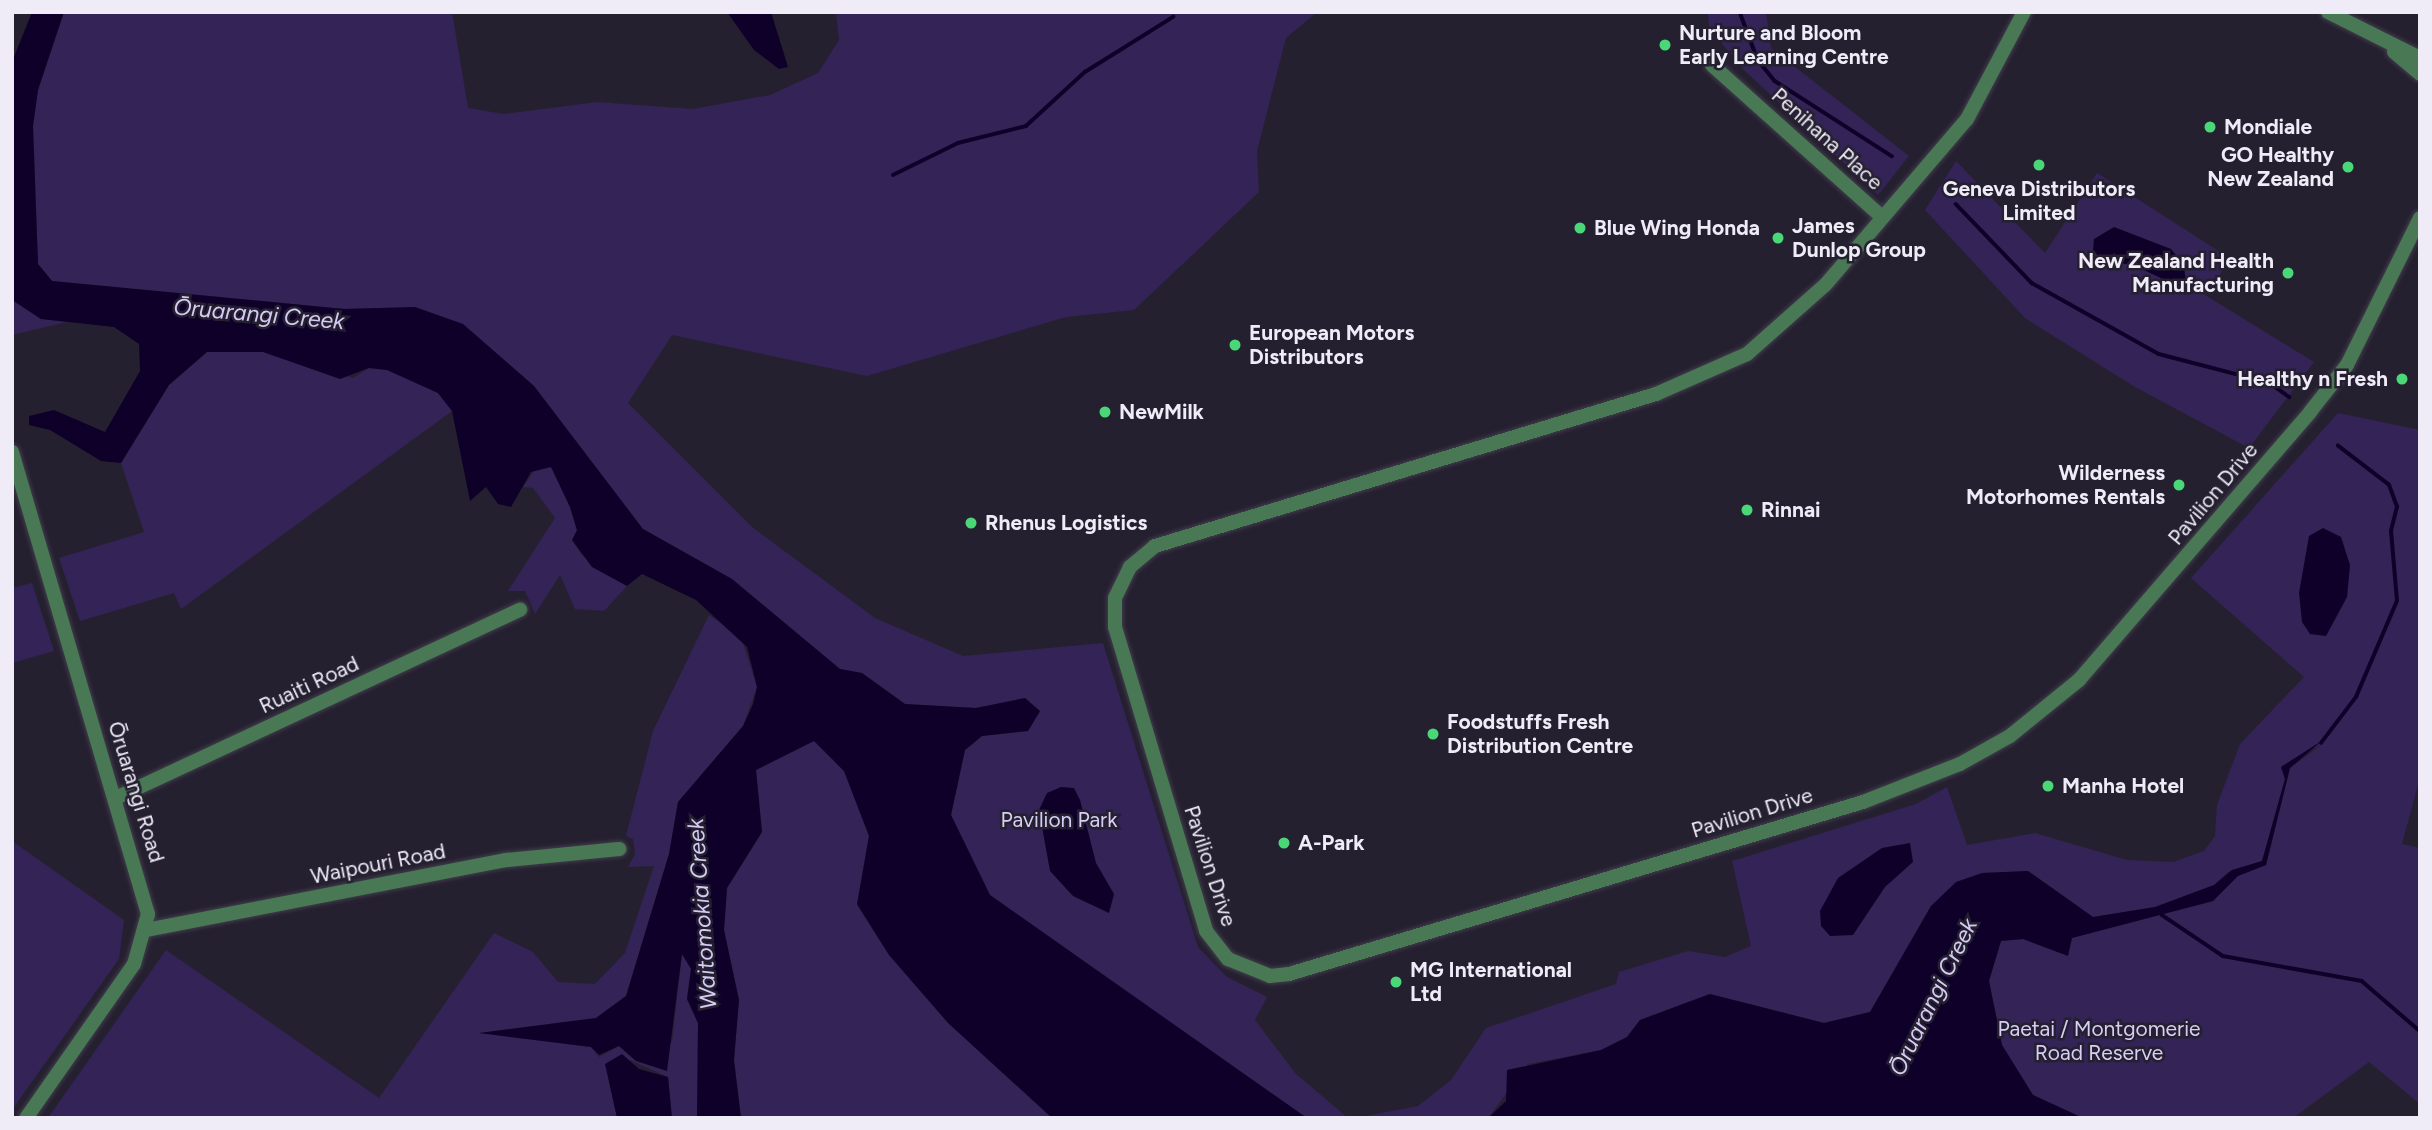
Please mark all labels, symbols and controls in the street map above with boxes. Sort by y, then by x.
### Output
place label: Nurture and Bloom Early Learning Centre [1679,20,1889,70]
marker: Nurture and Bloom Early Learning Centre [1657,37,1673,53]
street label: Penihana Place [1766,83,1888,195]
place label: Mondiale [2224,114,2312,140]
marker: Mondiale [2202,119,2218,135]
place label: GO Healthy New Zealand [2207,142,2334,192]
marker: Geneva Distributors Limited [2031,157,2047,173]
marker: GO Healthy New Zealand [2340,159,2356,175]
place label: Geneva Distributors Limited [1943,176,2135,226]
place label: James Dunlop Group [1792,213,1926,263]
place label: Blue Wing Honda [1594,215,1760,241]
marker: Blue Wing Honda [1572,220,1588,236]
marker: James Dunlop Group [1770,230,1786,246]
place label: New Zealand Health Manufacturing [2078,248,2274,298]
marker: New Zealand Health Manufacturing [2280,265,2296,281]
water label: Ōruarangi Creek [172,293,346,335]
place label: European Motors Distributors [1249,320,1414,370]
marker: European Motors Distributors [1227,337,1243,353]
place label: Healthy n Fresh [2237,366,2388,392]
marker: Healthy n Fresh [2394,371,2410,387]
place label: NewMilk [1119,399,1204,425]
marker: NewMilk [1097,404,1113,420]
street label: Pavilion Drive [2163,438,2263,550]
place label: Wilderness Motorhomes Rentals [1966,460,2165,510]
marker: Wilderness Motorhomes Rentals [2171,477,2187,493]
place label: Rinnai [1761,497,1821,523]
marker: Rinnai [1739,502,1755,518]
place label: Rhenus Logistics [985,510,1147,536]
marker: Rhenus Logistics [963,515,979,531]
street label: Ruaiti Road [255,651,363,719]
place label: Foodstuffs Fresh Distribution Centre [1447,709,1633,759]
street label: Ōruarangi Road [103,718,169,866]
marker: Foodstuffs Fresh Distribution Centre [1425,726,1441,742]
place label: Manha Hotel [2062,773,2184,799]
marker: Manha Hotel [2040,778,2056,794]
street label: Pavilion Drive [1688,783,1816,843]
street label: Pavilion Drive [1179,802,1241,930]
park label: Pavilion Park [1001,807,1117,833]
water label: Waitomokia Creek [682,817,722,1011]
place label: A-Park [1298,830,1364,856]
marker: A-Park [1276,835,1292,851]
street label: Waipouri Road [309,839,447,889]
water label: Ōruarangi Creek [1883,914,1983,1080]
place label: MG International Ltd [1410,957,1572,1007]
marker: MG International Ltd [1388,974,1404,990]
park label: Paetai / Montgomerie Road Reserve [1998,1016,2200,1066]

